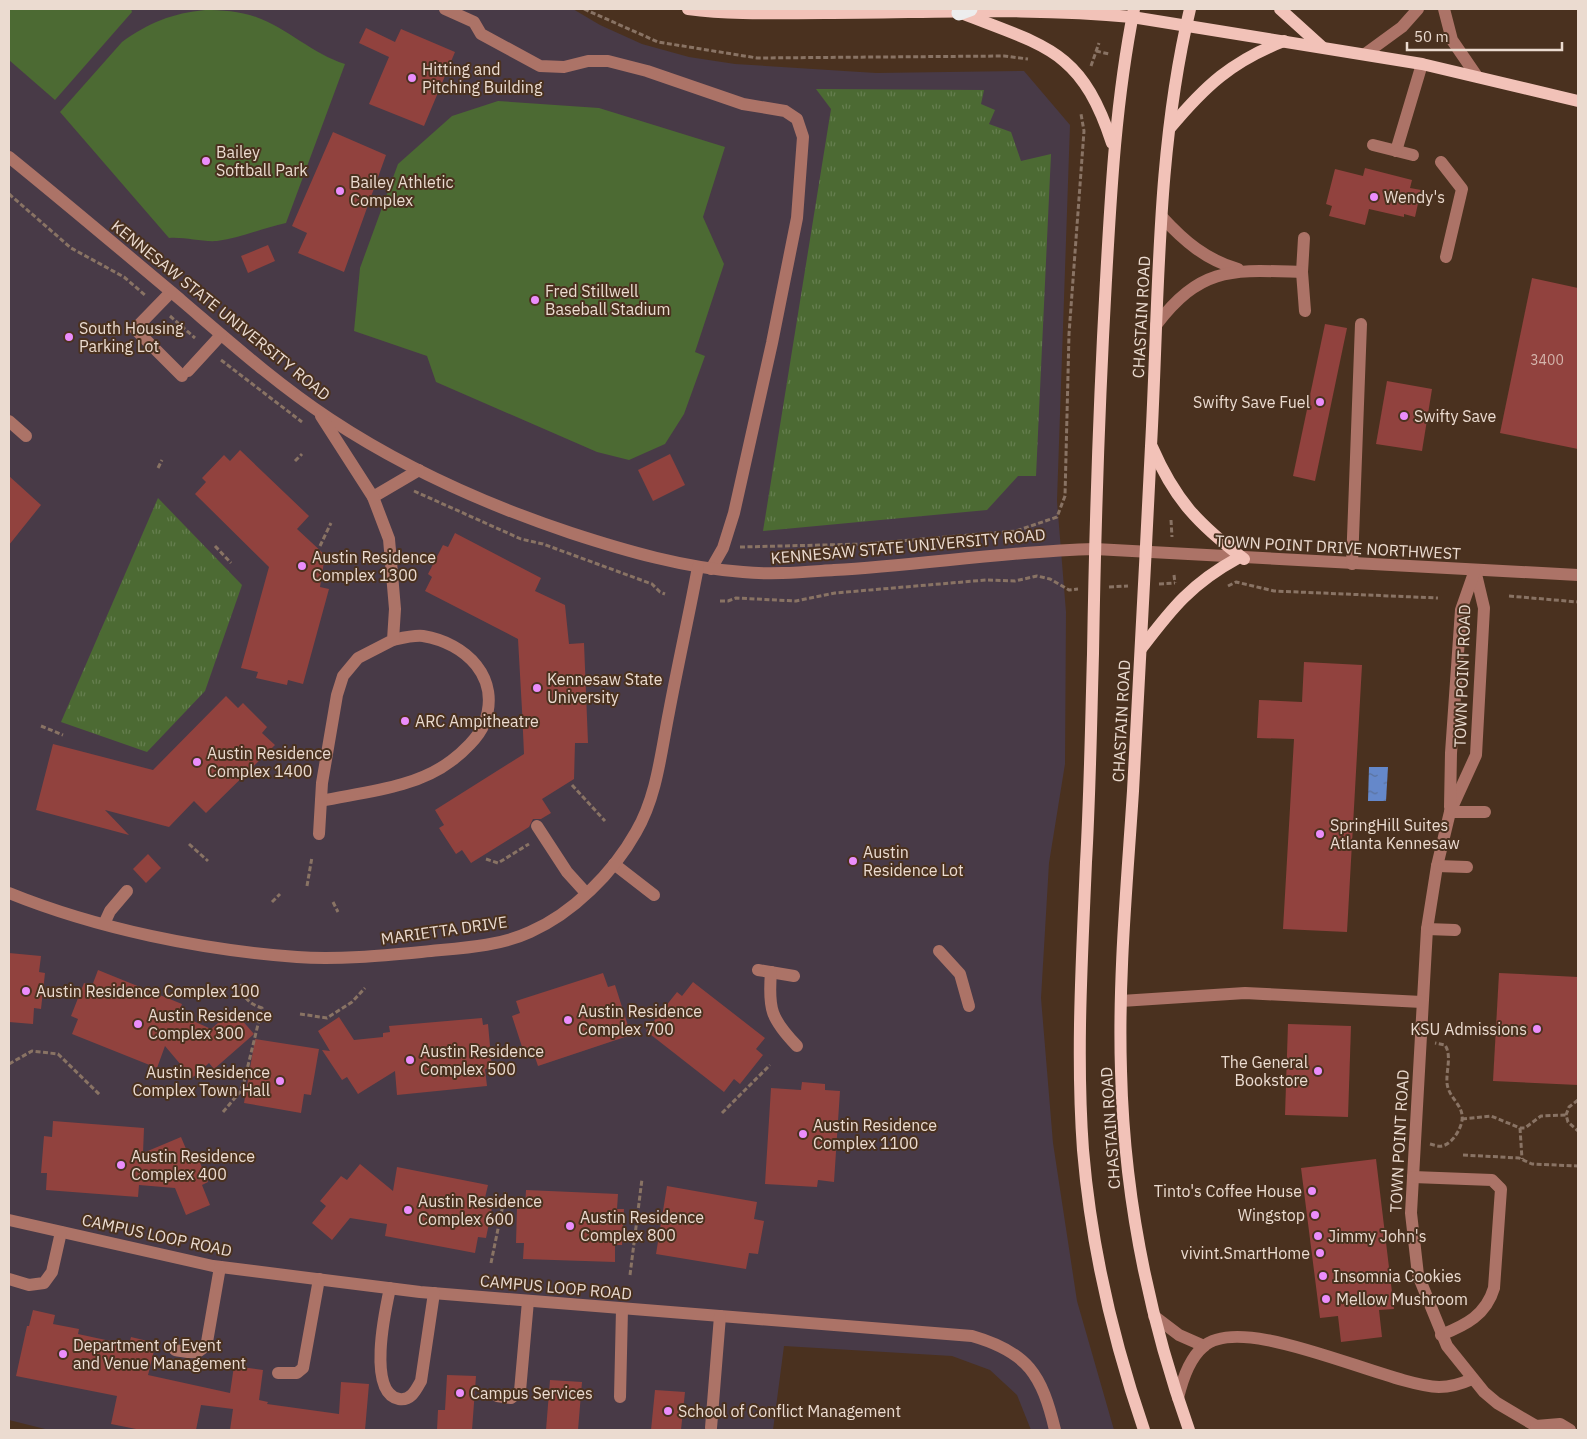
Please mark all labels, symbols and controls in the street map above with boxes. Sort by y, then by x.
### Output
scale bar [1407,20,1562,52]
text: 50 m [1414,27,1449,46]
place label: Hitting and Pitching Building [422,59,543,97]
marker: Hitting and Pitching Building [406,72,418,84]
place label: Bailey Softball Park [216,142,308,180]
marker: Bailey Softball Park [200,155,212,167]
place label: Bailey Athletic Complex [350,172,454,210]
marker: Bailey Athletic Complex [334,185,346,197]
place label: Wendy's [1384,187,1445,207]
marker: Wendy's [1368,191,1380,203]
street label: KENNESAW STATE UNIVERSITY ROAD [108,215,334,405]
street label: CHASTAIN ROAD [1128,255,1154,379]
place label: Fred Stillwell Baseball Stadium [545,281,671,319]
marker: Fred Stillwell Baseball Stadium [529,294,541,306]
place label: South Housing Parking Lot [79,318,184,356]
marker: South Housing Parking Lot [63,331,75,343]
house number: 3400 [1530,351,1564,369]
place label: Swifty Save Fuel [1193,392,1310,412]
marker: Swifty Save Fuel [1314,396,1326,408]
place label: Swifty Save [1414,406,1497,426]
marker: Swifty Save [1398,410,1410,422]
street label: KENNESAW STATE UNIVERSITY ROAD [770,524,1046,568]
street label: TOWN POINT DRIVE NORTHWEST [1215,531,1461,563]
place label: Austin Residence Complex 1300 [312,547,436,585]
marker: Austin Residence Complex 1300 [296,560,308,572]
street label: TOWN POINT ROAD [1450,604,1474,748]
street label: CHASTAIN ROAD [1108,659,1134,783]
place label: Kennesaw State University [547,669,663,707]
marker: Kennesaw State University [531,682,543,694]
place label: ARC Ampitheatre [415,711,539,731]
marker: ARC Ampitheatre [399,715,411,727]
place label: Austin Residence Complex 1400 [207,743,331,781]
marker: Austin Residence Complex 1400 [191,756,203,768]
place label: SpringHill Suites Atlanta Kennesaw [1330,815,1460,853]
marker: SpringHill Suites Atlanta Kennesaw [1314,828,1326,840]
place label: Austin Residence Lot [863,842,964,880]
marker: Austin Residence Lot [847,855,859,867]
street label: MARIETTA DRIVE [380,911,508,949]
place label: Austin Residence Complex 100 [36,981,260,1001]
marker: Austin Residence Complex 100 [20,985,32,997]
place label: Austin Residence Complex 700 [578,1001,702,1039]
place label: Austin Residence Complex 300 [148,1005,272,1043]
marker: Austin Residence Complex 700 [562,1014,574,1026]
marker: Austin Residence Complex 300 [132,1018,144,1030]
place label: KSU Admissions [1410,1019,1527,1039]
marker: KSU Admissions [1531,1023,1543,1035]
place label: Austin Residence Complex 500 [420,1041,544,1079]
place label: The General Bookstore [1221,1052,1308,1090]
marker: Austin Residence Complex 500 [404,1054,416,1066]
place label: Austin Residence Complex Town Hall [132,1062,270,1100]
marker: The General Bookstore [1312,1065,1324,1077]
street label: CHASTAIN ROAD [1096,1066,1124,1190]
street label: TOWN POINT ROAD [1385,1069,1413,1213]
marker: Austin Residence Complex Town Hall [274,1075,286,1087]
place label: Austin Residence Complex 1100 [813,1115,937,1153]
marker: Austin Residence Complex 1100 [797,1128,809,1140]
place label: Austin Residence Complex 400 [131,1146,255,1184]
marker: Austin Residence Complex 400 [115,1159,127,1171]
place label: Tinto's Coffee House [1154,1181,1302,1201]
marker: Tinto's Coffee House [1306,1185,1318,1197]
place label: Austin Residence Complex 600 [418,1191,542,1229]
marker: Austin Residence Complex 600 [402,1204,414,1216]
place label: Wingstop [1238,1205,1305,1225]
place label: Austin Residence Complex 800 [580,1207,704,1245]
street label: CAMPUS LOOP ROAD [80,1209,234,1261]
marker: Wingstop [1309,1209,1321,1221]
marker: Austin Residence Complex 800 [564,1220,576,1232]
place label: Jimmy John's [1328,1226,1426,1246]
marker: Jimmy John's [1312,1230,1324,1242]
place label: vivint.SmartHome [1181,1243,1310,1263]
marker: vivint.SmartHome [1314,1247,1326,1259]
place label: Insomnia Cookies [1333,1266,1461,1286]
street label: CAMPUS LOOP ROAD [479,1270,633,1304]
marker: Insomnia Cookies [1317,1270,1329,1282]
place label: Mellow Mushroom [1336,1289,1468,1309]
marker: Mellow Mushroom [1320,1293,1332,1305]
place label: Department of Event and Venue Management [73,1335,246,1373]
marker: Department of Event and Venue Management [57,1348,69,1360]
place label: Campus Services [470,1383,593,1403]
marker: Campus Services [454,1387,466,1399]
place label: School of Conflict Management [678,1401,901,1421]
marker: School of Conflict Management [662,1405,674,1417]

